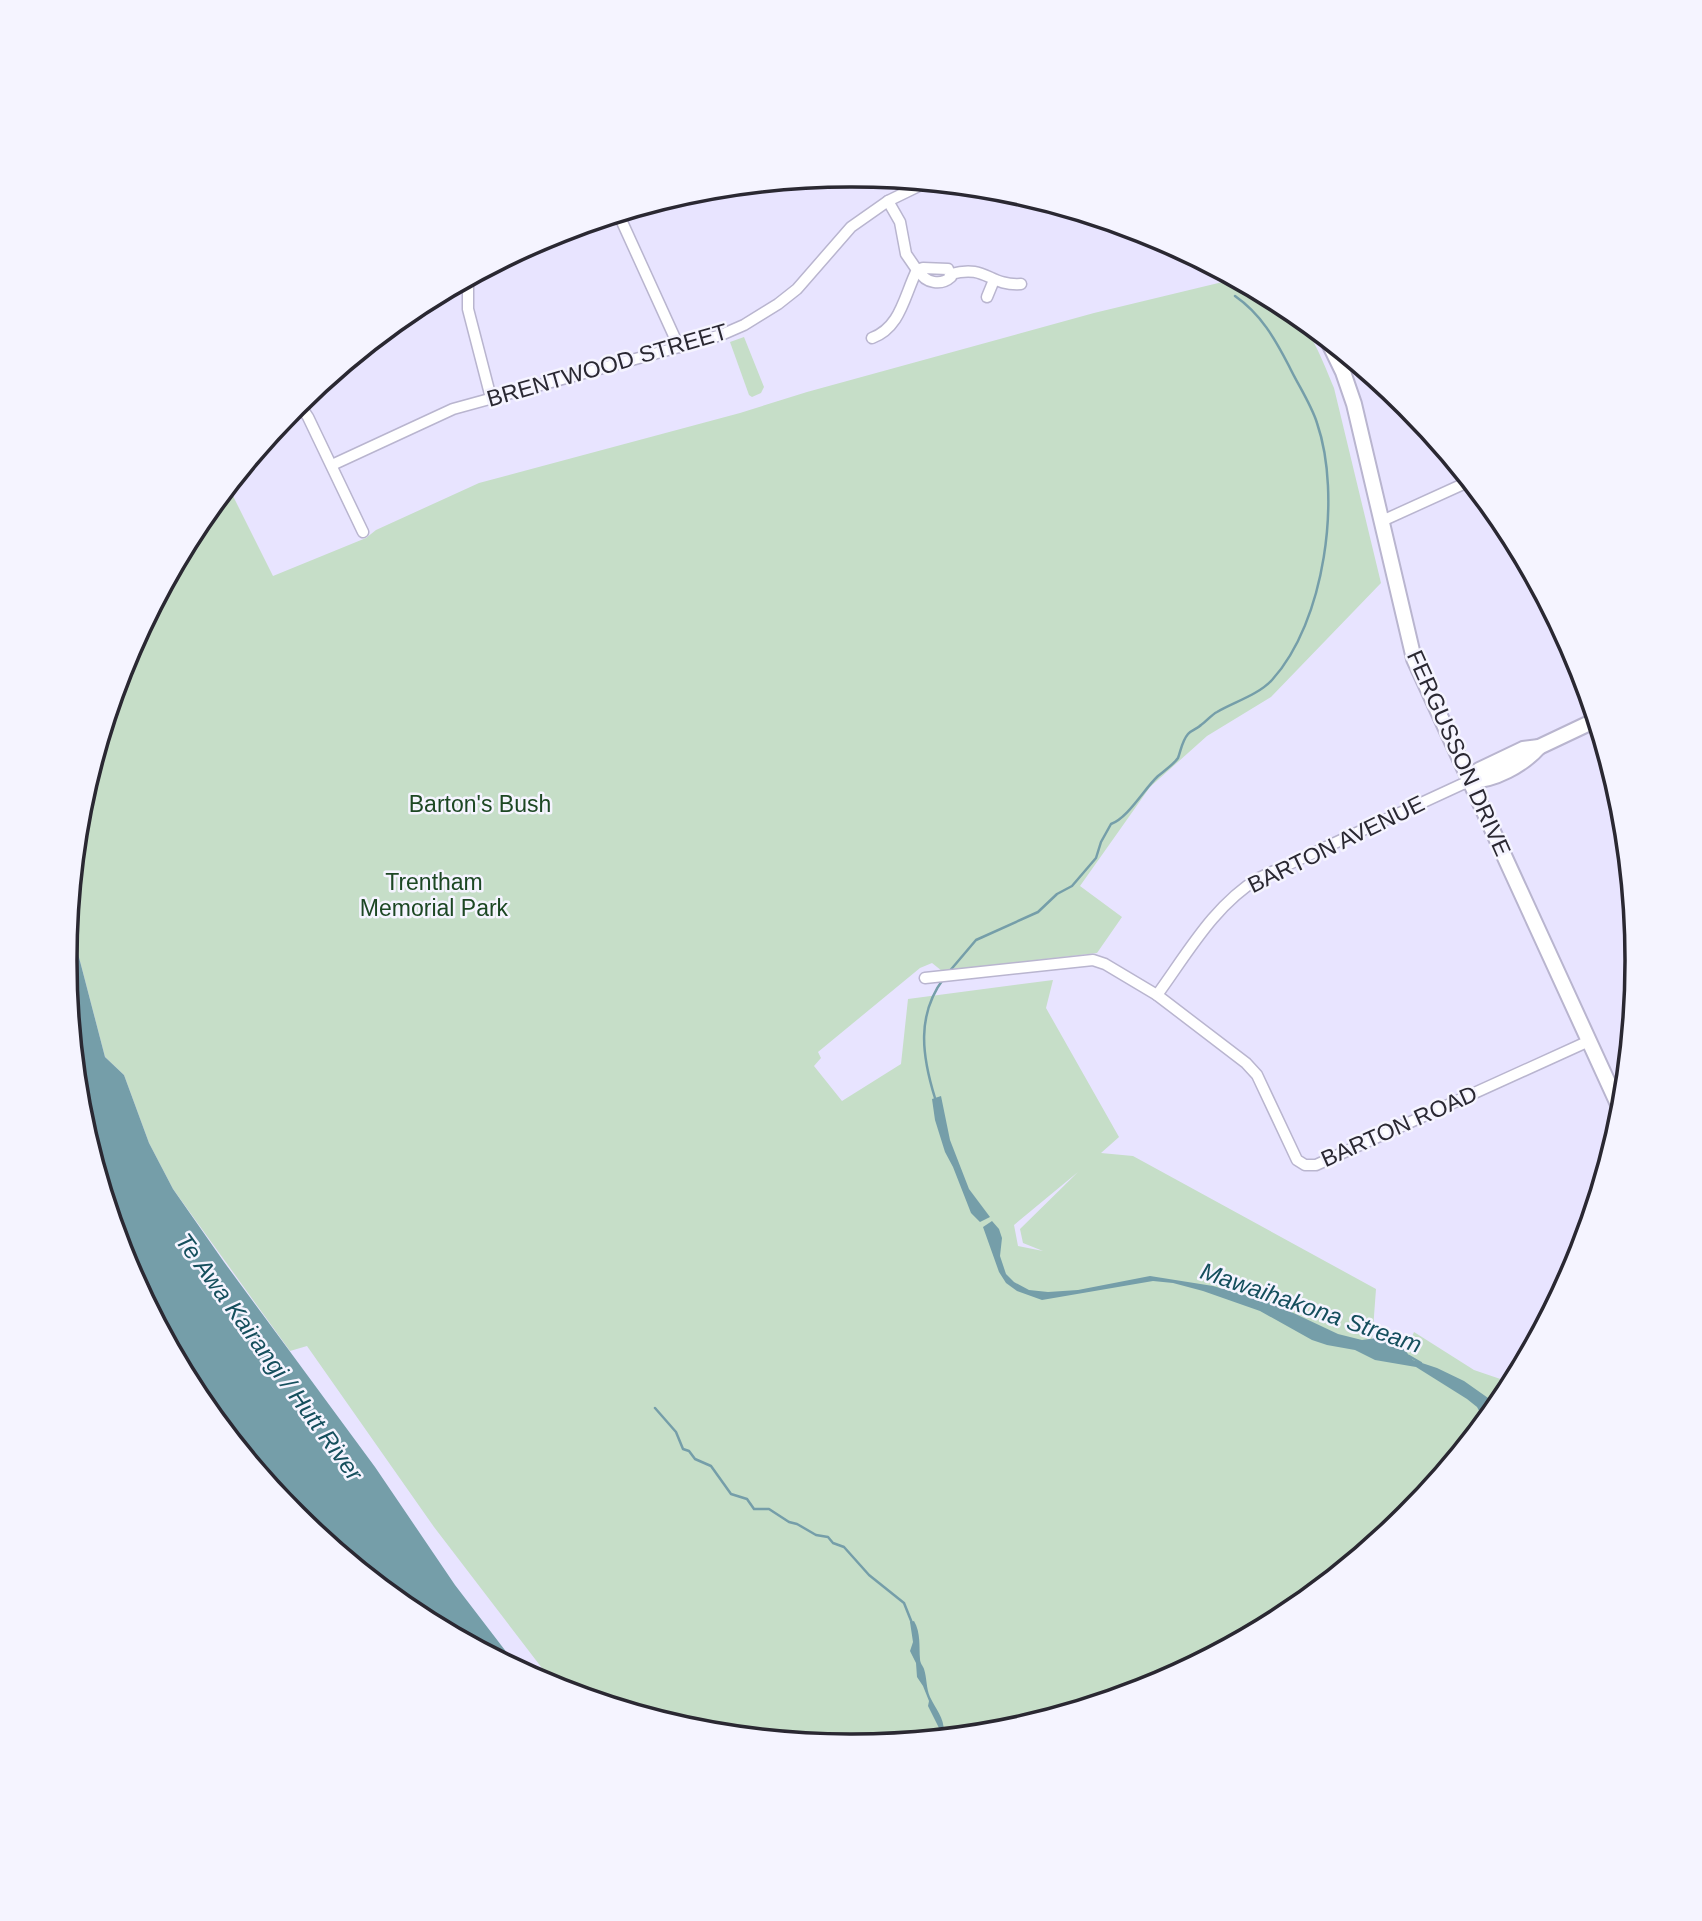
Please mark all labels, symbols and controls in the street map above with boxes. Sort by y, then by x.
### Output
street label: BRENTWOOD STREET [484,318,730,412]
street label: FERGUSSON DRIVE [1402,646,1516,860]
street label: BARTON AVENUE [1244,790,1428,898]
park label: Barton's Bush [409,791,551,817]
park label: Trentham Memorial Park [360,869,509,921]
street label: BARTON ROAD [1317,1080,1481,1172]
water label: Te Awa Kairangi / Hutt River [171,1228,369,1487]
water label: Mawaihakona Stream [1197,1257,1425,1358]

